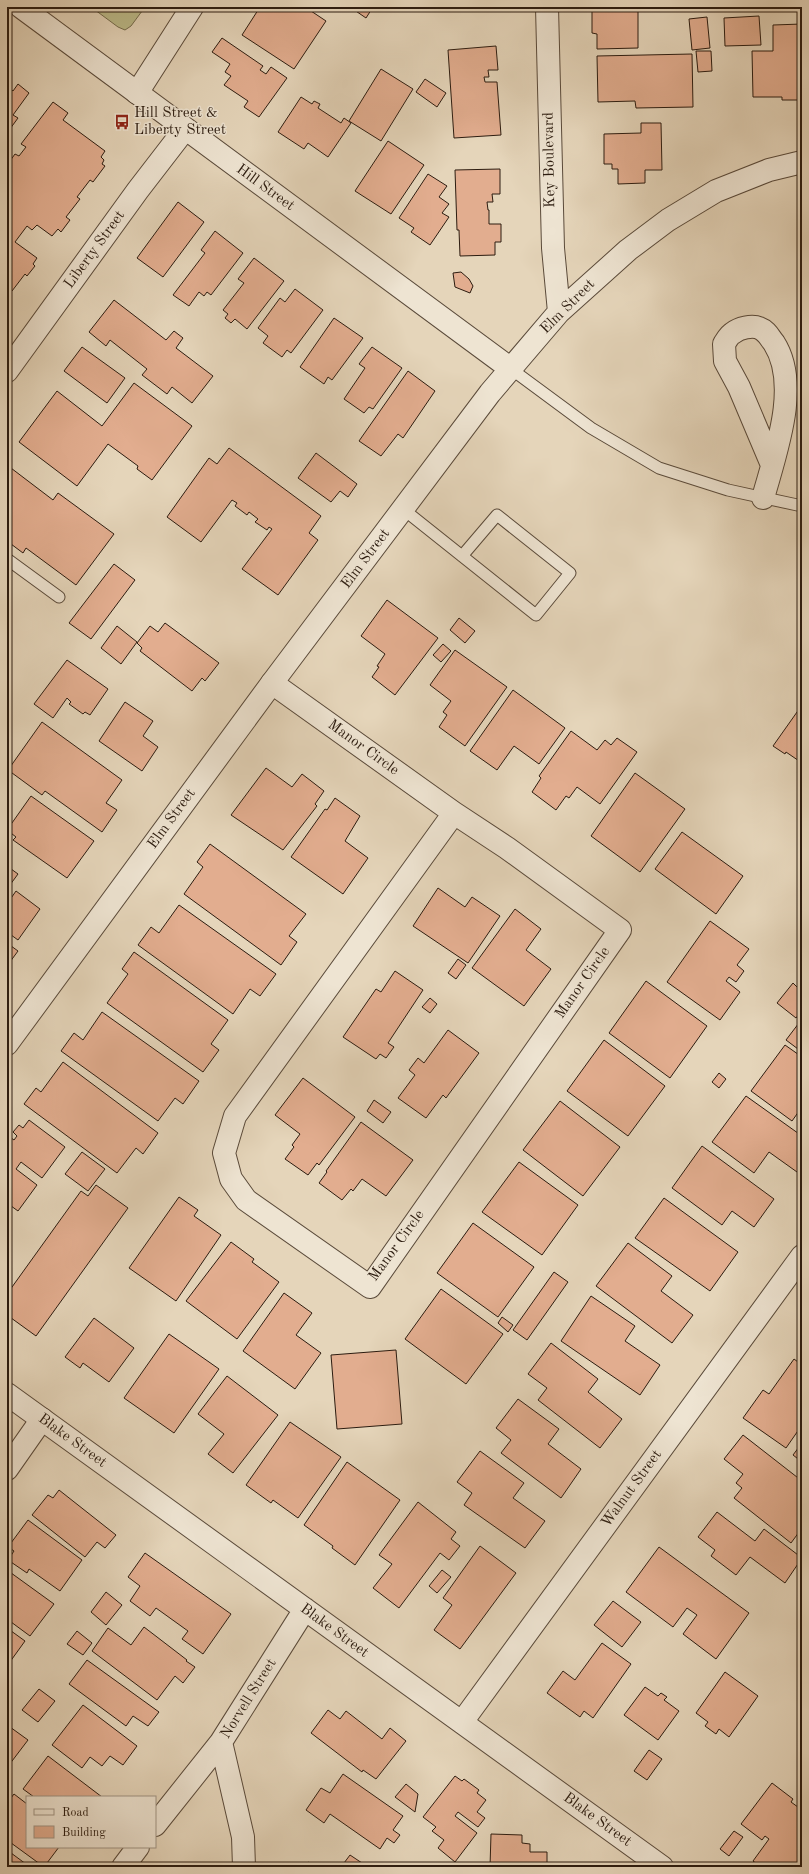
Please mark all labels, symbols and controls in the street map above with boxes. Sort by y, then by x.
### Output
place label: Hill Street & Liberty Street [134,106,226,138]
street label: Key Boulevard [542,112,558,208]
bus stop icon: Hill Street & Liberty Street [113,113,131,131]
street label: Hill Street [233,162,297,214]
street label: Liberty Street [62,208,128,292]
street label: Elm Street [538,277,598,337]
street label: Elm Street [339,526,393,592]
street label: Manor Circle [325,717,401,779]
street label: Elm Street [145,786,199,852]
street label: Manor Circle [553,944,613,1022]
street label: Manor Circle [366,1208,428,1284]
street label: Blake Street [35,1411,109,1471]
street label: Walnut Street [599,1448,665,1530]
street label: Blake Street [297,1601,371,1661]
street label: Norvell Street [218,1656,280,1742]
street label: Blake Street [560,1790,634,1850]
legend [26,1796,156,1848]
text: Road [62,1807,89,1819]
text: Building [62,1827,106,1839]

